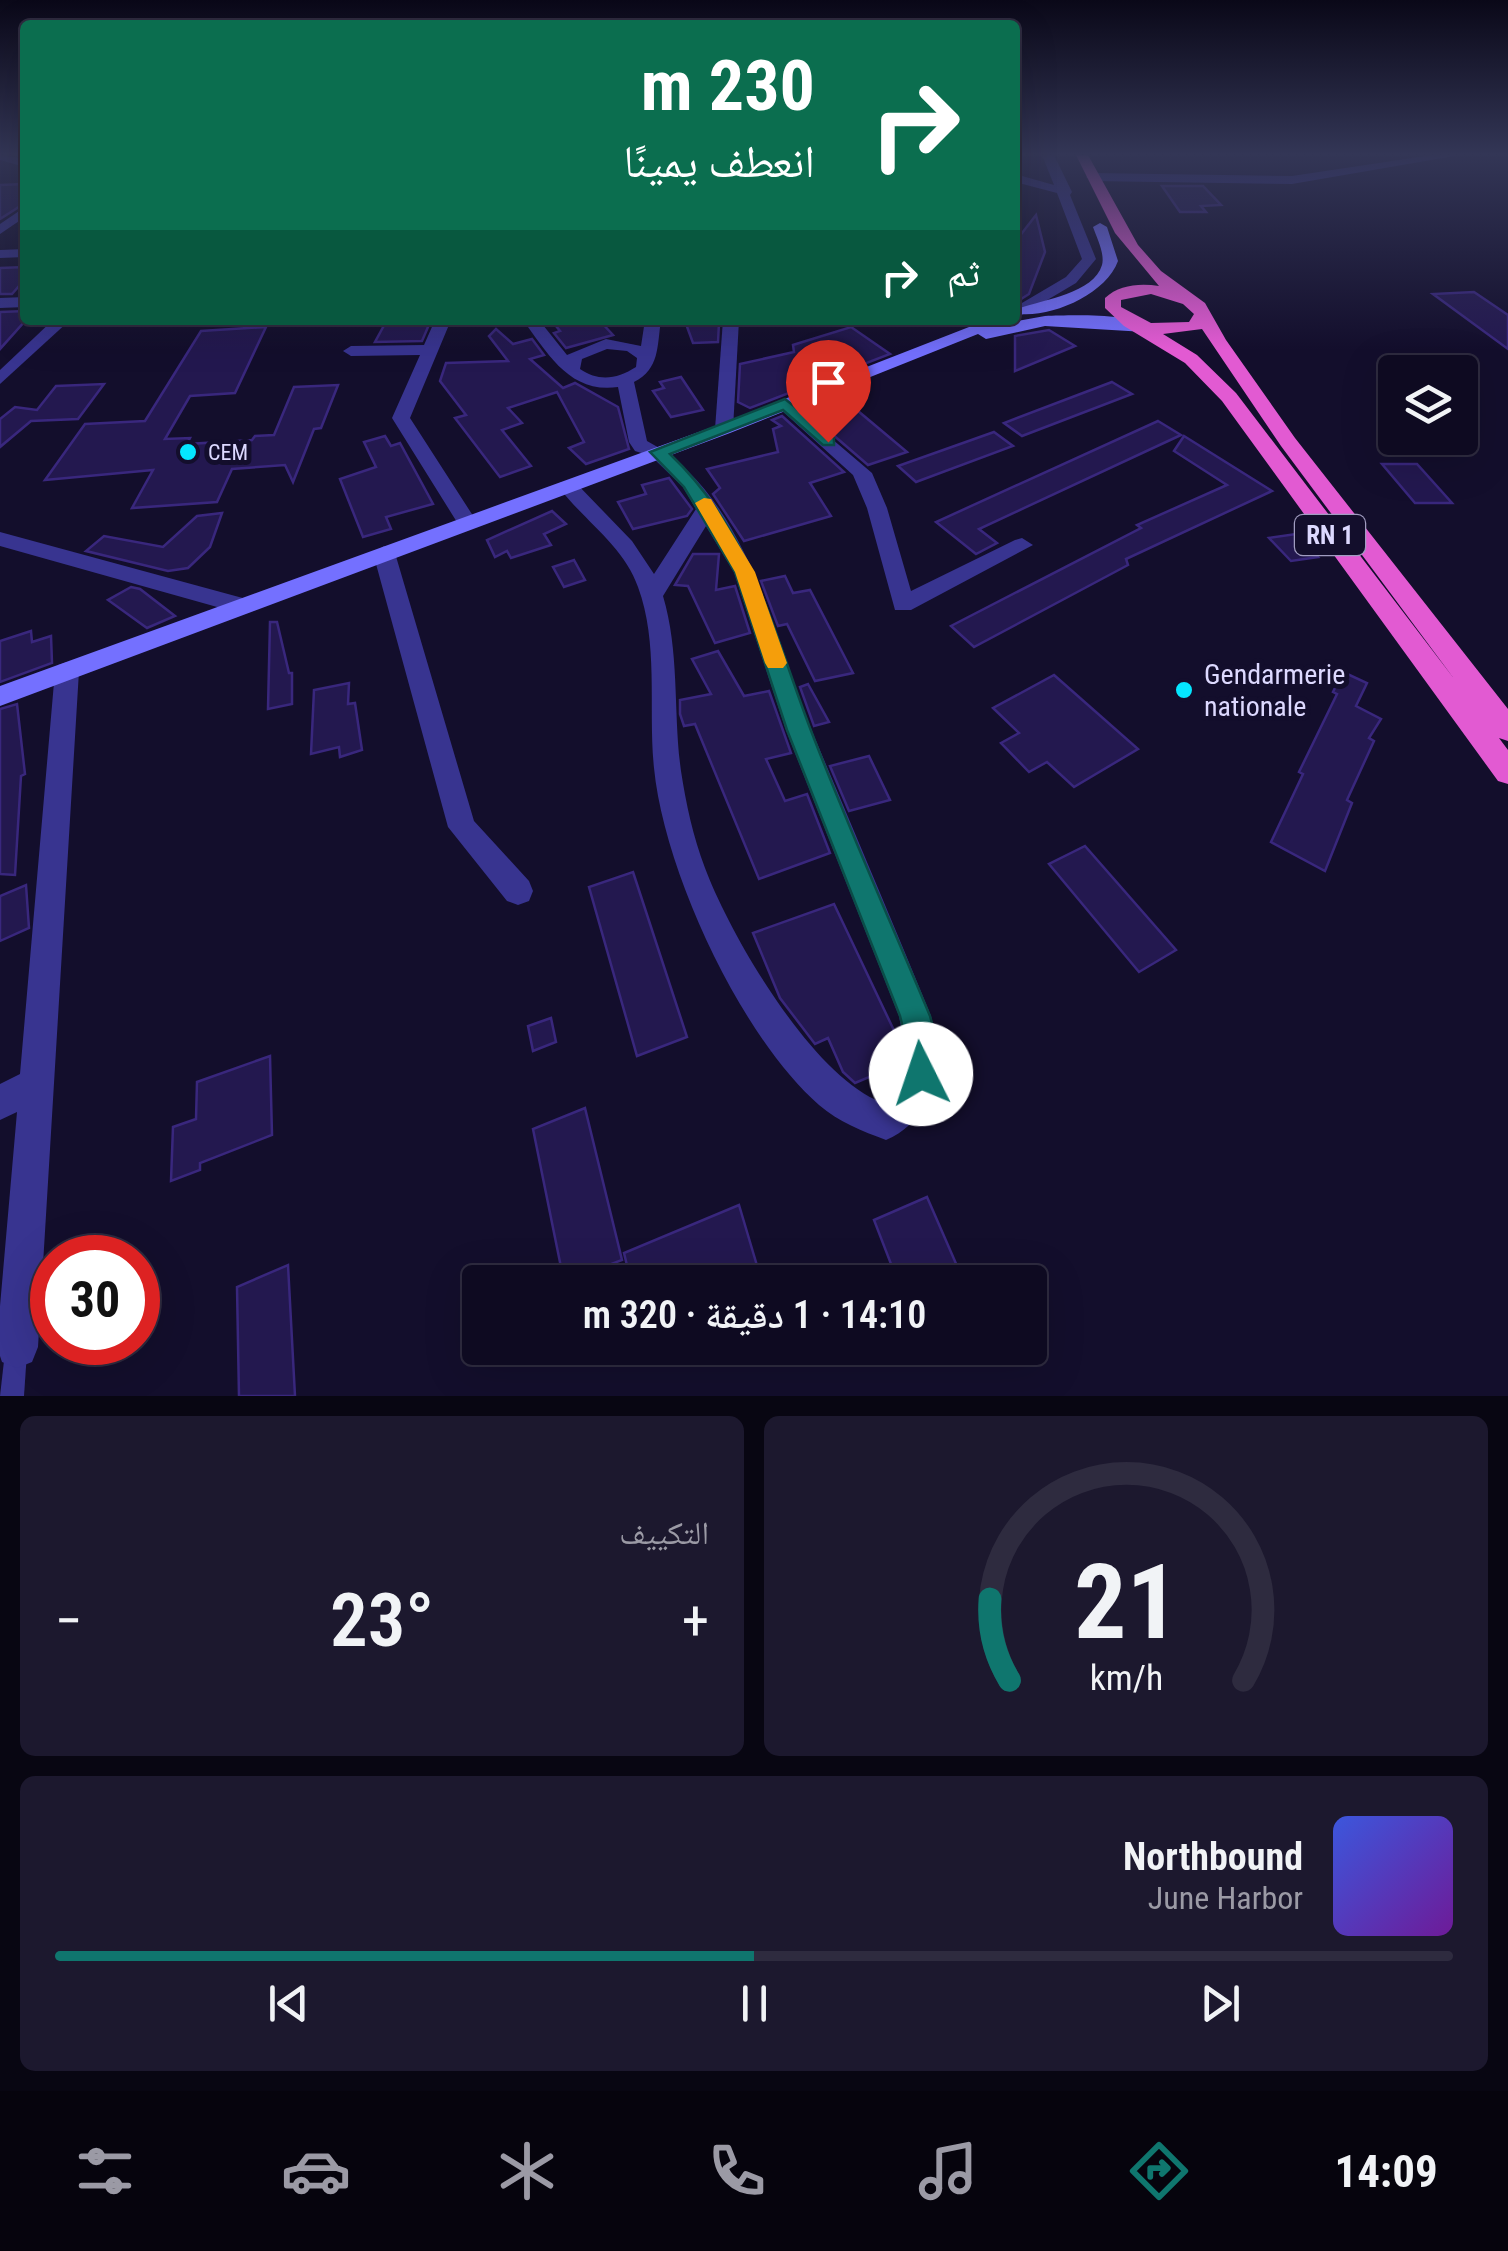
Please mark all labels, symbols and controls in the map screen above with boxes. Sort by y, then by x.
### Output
text: 230 m [641,45,815,127]
icon: right [850,60,980,190]
text: انعطف يمينًا [623,135,815,188]
icon: right [872,250,927,305]
text: ثم [947,251,980,295]
pin [786,340,871,443]
icon: arrive [801,355,856,410]
map controls [1378,355,1478,455]
button: layers [1378,355,1478,455]
place label: CEM [208,440,248,465]
marker: CEM [177,441,199,463]
road number: RN 1 [1295,515,1365,555]
place label: Gendarmerie nationale [1204,658,1345,723]
marker: Gendarmerie nationale [1173,679,1195,701]
position arrow [869,1022,973,1126]
speed limit sign: 30 [30,1235,160,1365]
text: 14:10 · 1 دقيقة · 320 m [583,1293,926,1337]
text: التكييف [619,1514,709,1552]
text: 21 [1073,1542,1179,1663]
text: 23° [330,1576,434,1664]
text: − [55,1589,83,1653]
text: + [682,1589,709,1653]
text: km/h [1089,1657,1163,1699]
text: Northbound [1123,1835,1303,1879]
text: June Harbor [1148,1879,1303,1917]
icon: previous [261,1976,316,2031]
icon: pause [727,1976,782,2031]
icon: next [1193,1976,1248,2031]
icon: filters [70,2136,140,2206]
icon: car [281,2136,351,2206]
icon: climate [492,2136,562,2206]
icon: phone [702,2136,772,2206]
icon: music [913,2136,983,2206]
icon: directions [1124,2136,1194,2206]
text: 14:09 [1334,2145,1438,2198]

